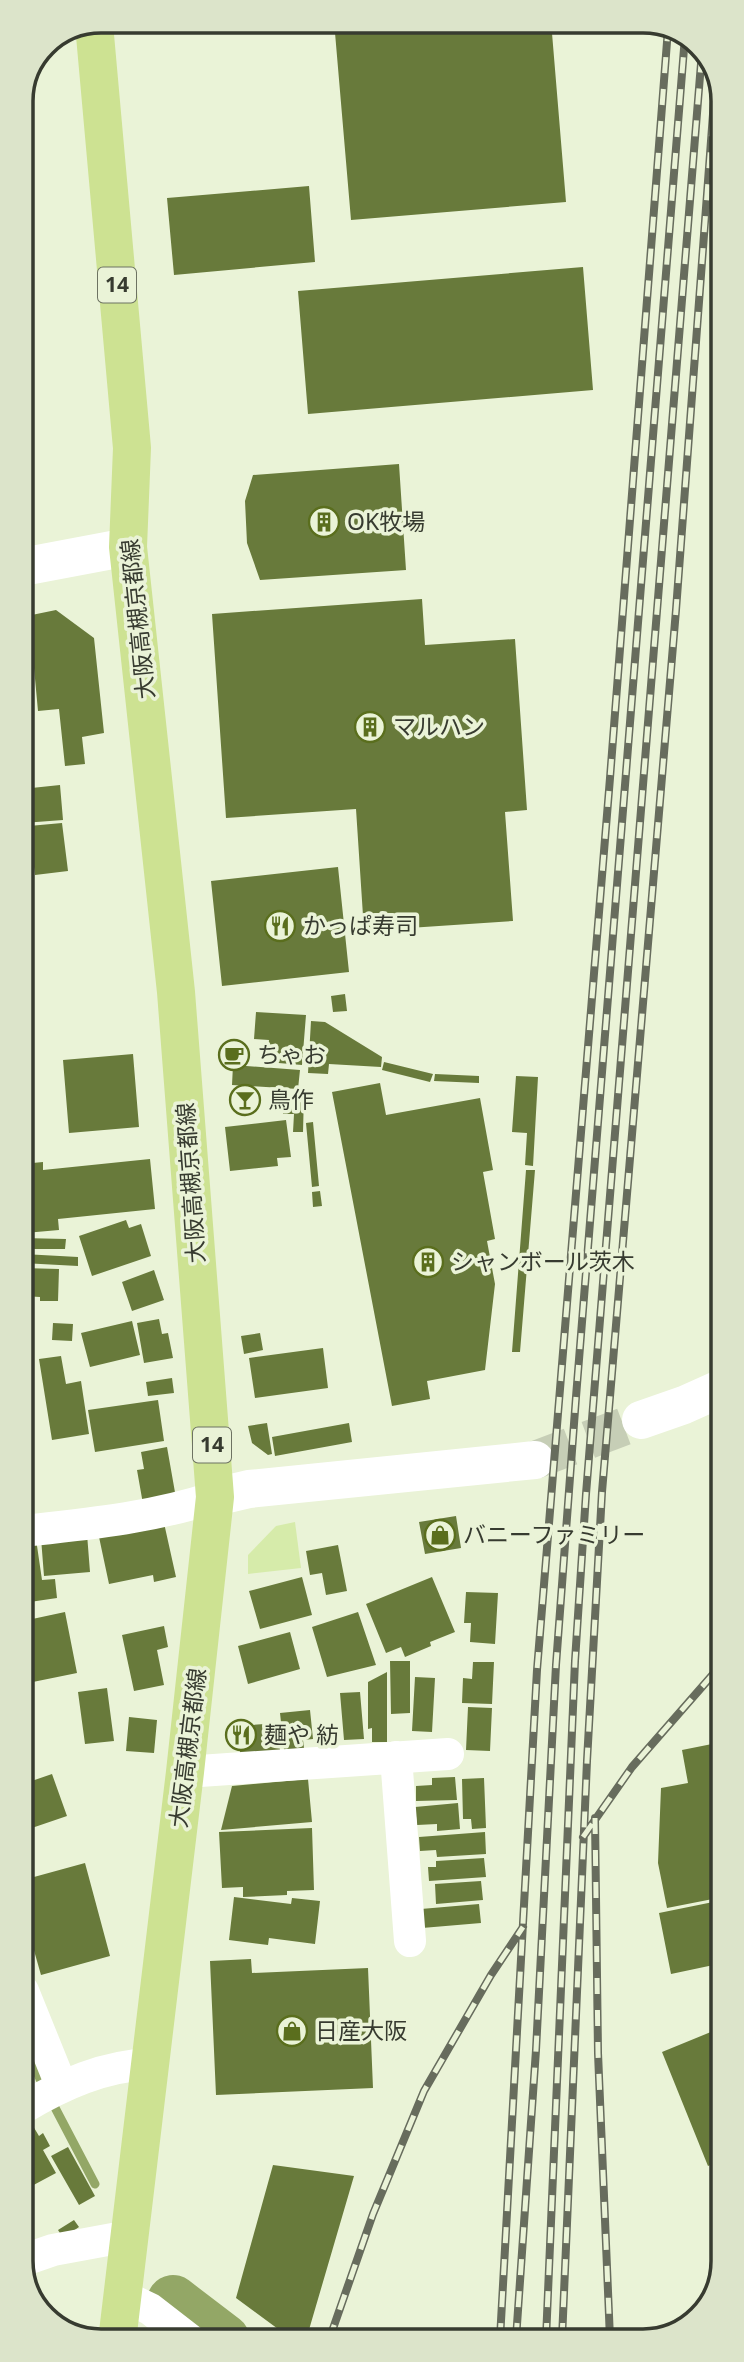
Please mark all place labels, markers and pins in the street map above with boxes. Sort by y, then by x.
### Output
building icon: OK牧場 [307,505,341,539]
place label: OK牧場 [347,505,425,537]
building icon: マルハン [353,710,387,744]
place label: マルハン [393,710,485,742]
restaurant icon: かっぱ寿司 [263,909,297,943]
place label: かっぱ寿司 [303,909,418,941]
cafe icon: ちゃお [217,1038,251,1072]
place label: ちゃお [257,1038,326,1070]
bar icon: 鳥作 [228,1083,262,1117]
place label: 鳥作 [268,1083,314,1115]
building icon: シャンボール茨木 [411,1245,445,1279]
place label: シャンボール茨木 [451,1245,635,1277]
shop icon: バニーファミリー [423,1518,457,1552]
place label: バニーファミリー [463,1518,646,1550]
restaurant icon: 麺や 紡 [224,1718,258,1752]
place label: 麺や 紡 [264,1718,339,1750]
shop icon: 日産大阪 [275,2014,309,2048]
place label: 日産大阪 [315,2014,407,2046]

